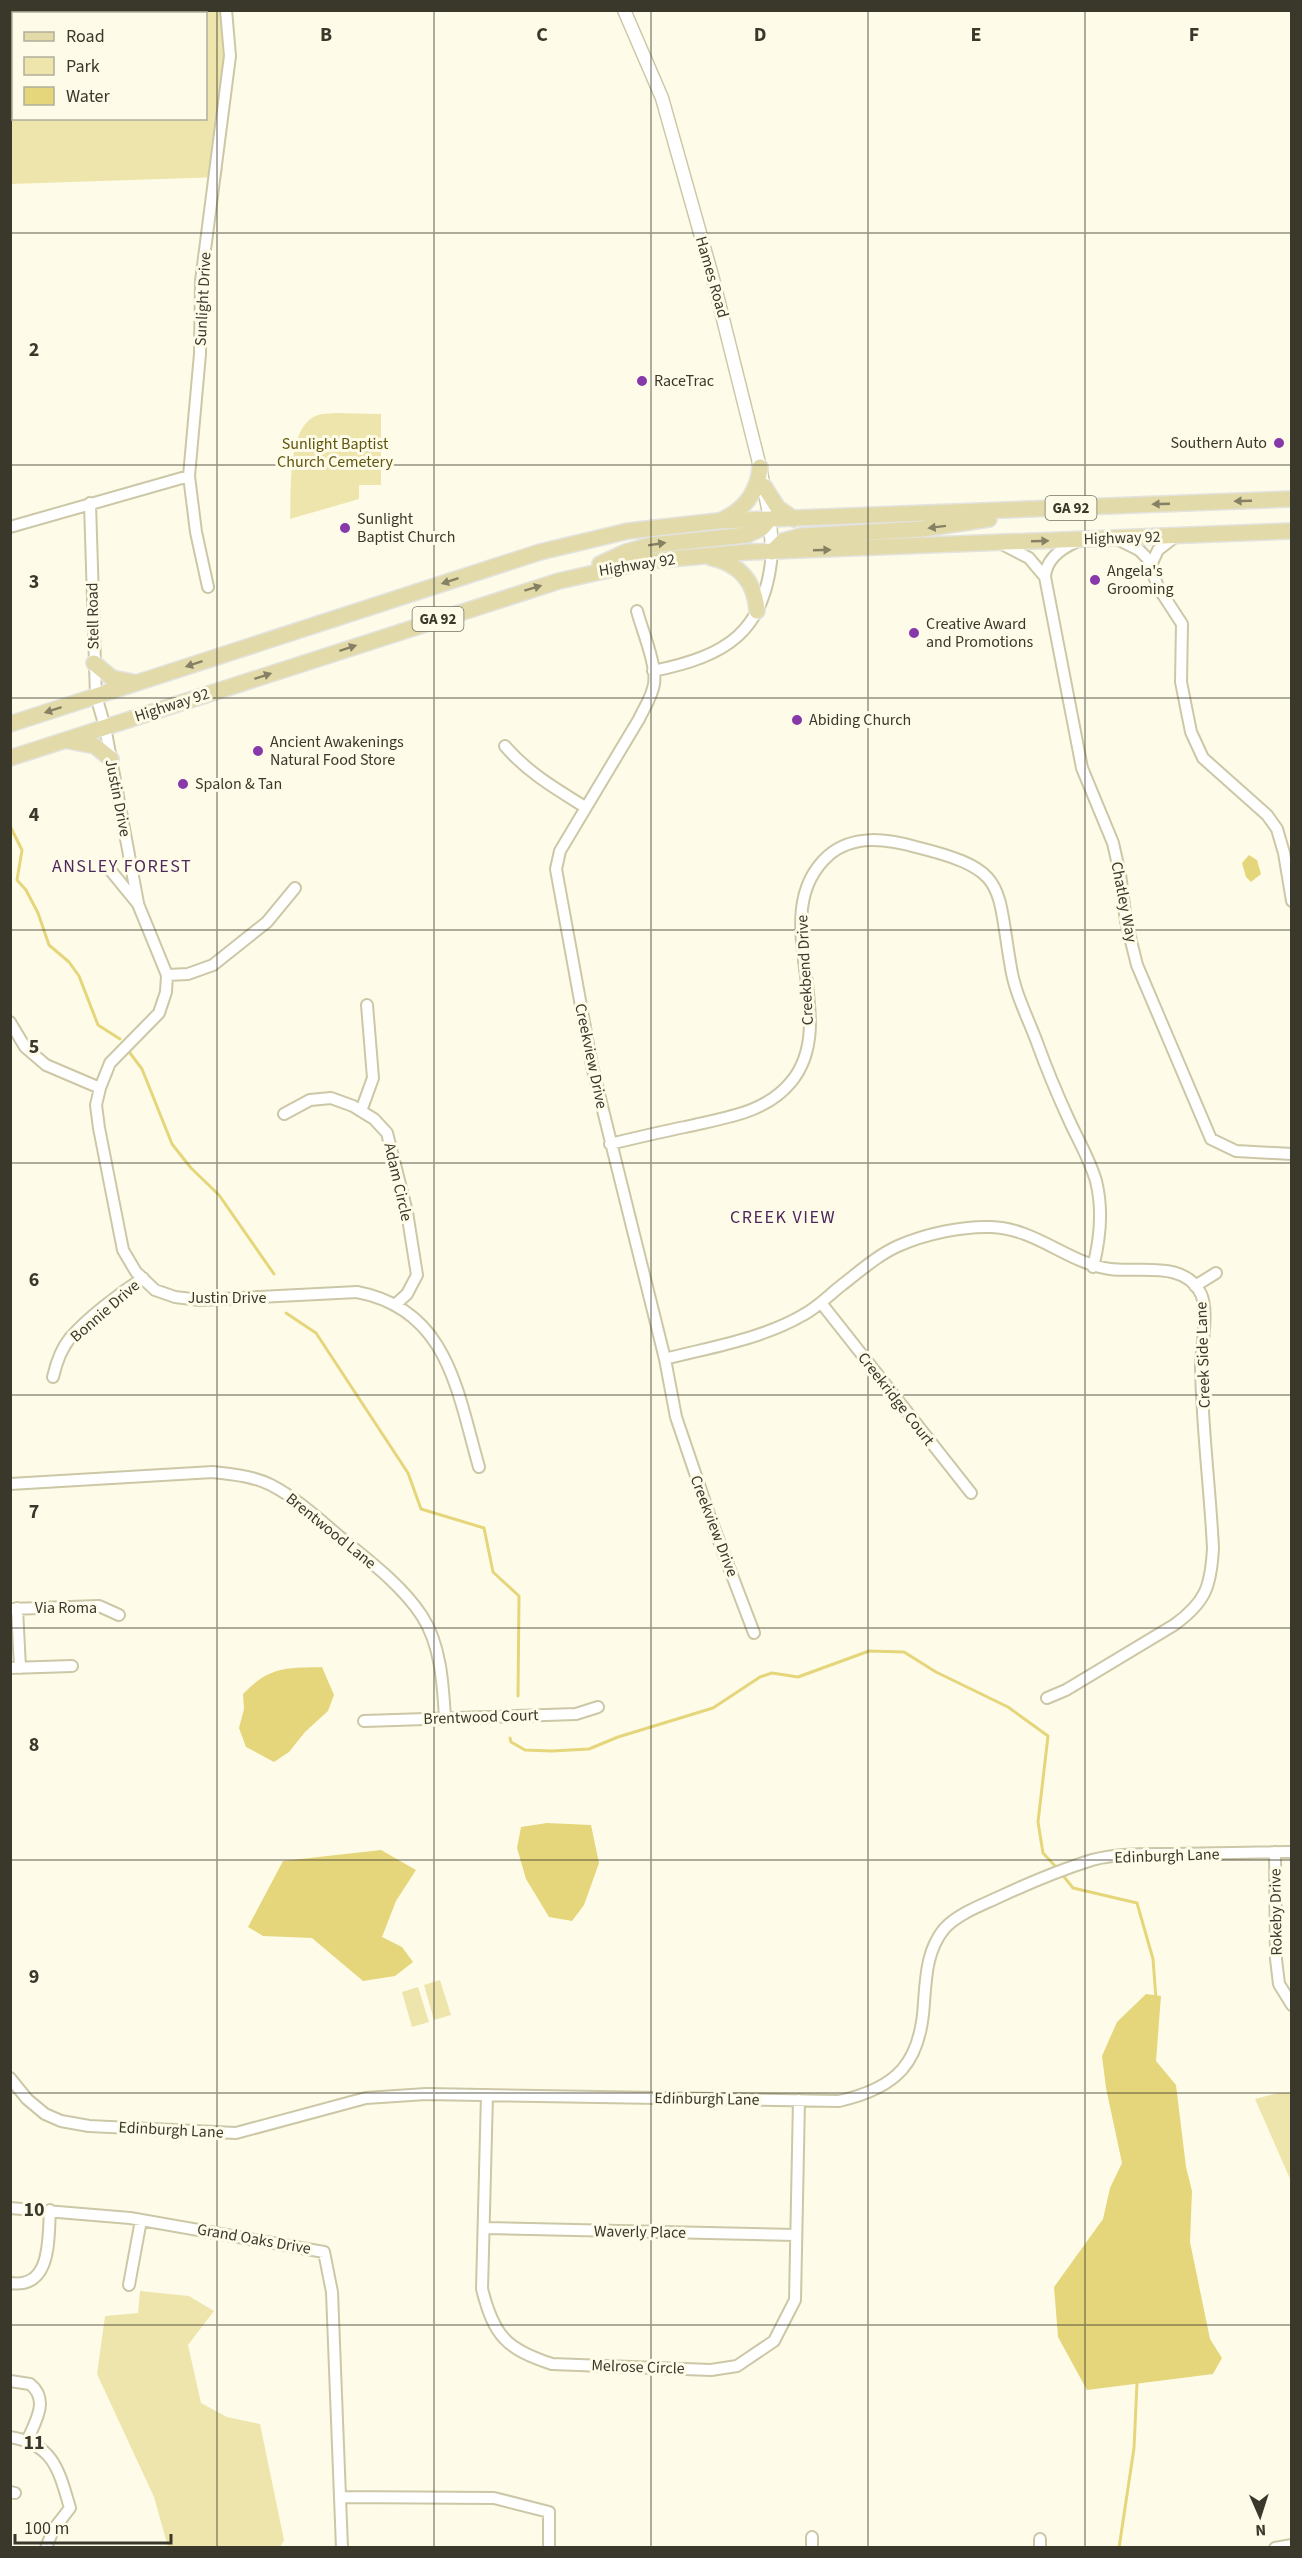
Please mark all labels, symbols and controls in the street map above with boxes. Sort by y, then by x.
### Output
legend [12,12,207,120]
text: B [320,21,332,49]
text: C [536,21,548,49]
text: D [754,21,766,49]
text: E [971,21,981,49]
text: F [1189,21,1199,49]
text: Road [66,24,105,49]
text: Park [66,54,100,79]
text: Water [66,84,110,109]
street label: Hames Road [690,234,734,320]
street label: Sunlight Drive [190,251,216,347]
text: 2 [29,336,39,364]
place label: RaceTrac [654,370,714,392]
marker: RaceTrac [635,374,649,388]
place label: Southern Auto [1170,432,1267,454]
park label: Sunlight Baptist Church Cemetery [277,433,393,473]
marker: Southern Auto [1272,436,1286,450]
road number: GA 92 [1046,496,1096,520]
one-way arrow [1233,496,1252,505]
one-way arrow [1151,499,1170,509]
place label: Sunlight Baptist Church [357,508,455,548]
marker: Sunlight Baptist Church [338,521,352,535]
one-way arrow [927,522,946,532]
street label: Highway 92 [1083,526,1161,550]
one-way arrow [1031,537,1050,546]
one-way arrow [648,540,667,549]
one-way arrow [812,545,831,555]
street label: Highway 92 [597,548,677,582]
place label: Angela's Grooming [1107,560,1174,600]
text: 3 [29,568,39,596]
marker: Angela's Grooming [1088,573,1102,587]
one-way arrow [441,577,459,586]
street label: Stell Road [81,582,105,650]
one-way arrow [525,583,543,592]
road number: GA 92 [412,607,464,631]
place label: Creative Award and Promotions [926,613,1033,653]
marker: Creative Award and Promotions [907,626,921,640]
one-way arrow [339,643,357,652]
one-way arrow [185,660,203,669]
one-way arrow [254,671,272,680]
street label: Highway 92 [132,683,212,727]
one-way arrow [44,706,62,715]
place label: Abiding Church [809,709,911,731]
marker: Abiding Church [790,713,804,727]
place label: Ancient Awakenings Natural Food Store [270,731,404,771]
marker: Ancient Awakenings Natural Food Store [251,744,265,758]
street label: Justin Drive [100,757,136,839]
place label: Spalon & Tan [195,773,282,795]
marker: Spalon & Tan [176,777,190,791]
text: 4 [29,801,40,829]
district label: ANSLEY FOREST [52,854,192,879]
street label: Chatley Way [1105,860,1143,945]
street label: Creekbend Drive [791,914,819,1026]
street label: Creekview Drive [569,1001,613,1111]
text: 5 [29,1033,39,1061]
street label: Adam Circle [378,1141,418,1223]
district label: CREEK VIEW [730,1205,836,1230]
text: 6 [29,1266,39,1294]
street label: Bonnie Drive [66,1275,144,1347]
street label: Justin Drive [188,1287,266,1309]
street label: Creek Side Lane [1190,1301,1216,1409]
street label: Creekridge Court [852,1348,940,1451]
street label: Creekview Drive [685,1472,743,1580]
street label: Brentwood Lane [281,1488,381,1574]
text: 7 [29,1498,39,1526]
street label: Via Roma [35,1597,97,1619]
street label: Brentwood Court [423,1704,540,1730]
text: 8 [29,1731,39,1759]
street label: Edinburgh Lane [1114,1843,1220,1869]
street label: Rokeby Drive [1264,1868,1288,1956]
text: 9 [29,1963,39,1991]
street label: Edinburgh Lane [654,2087,760,2111]
street label: Edinburgh Lane [118,2116,224,2144]
text: 10 [23,2196,45,2224]
street label: Grand Oaks Drive [195,2218,313,2260]
street label: Waverly Place [594,2220,686,2244]
street label: Melrose Circle [591,2354,685,2380]
text: 11 [23,2429,45,2457]
north arrow [1230,2486,1290,2546]
scale bar [15,2507,171,2545]
text: 100 m [24,2516,69,2541]
text: N [1255,2519,1267,2541]

